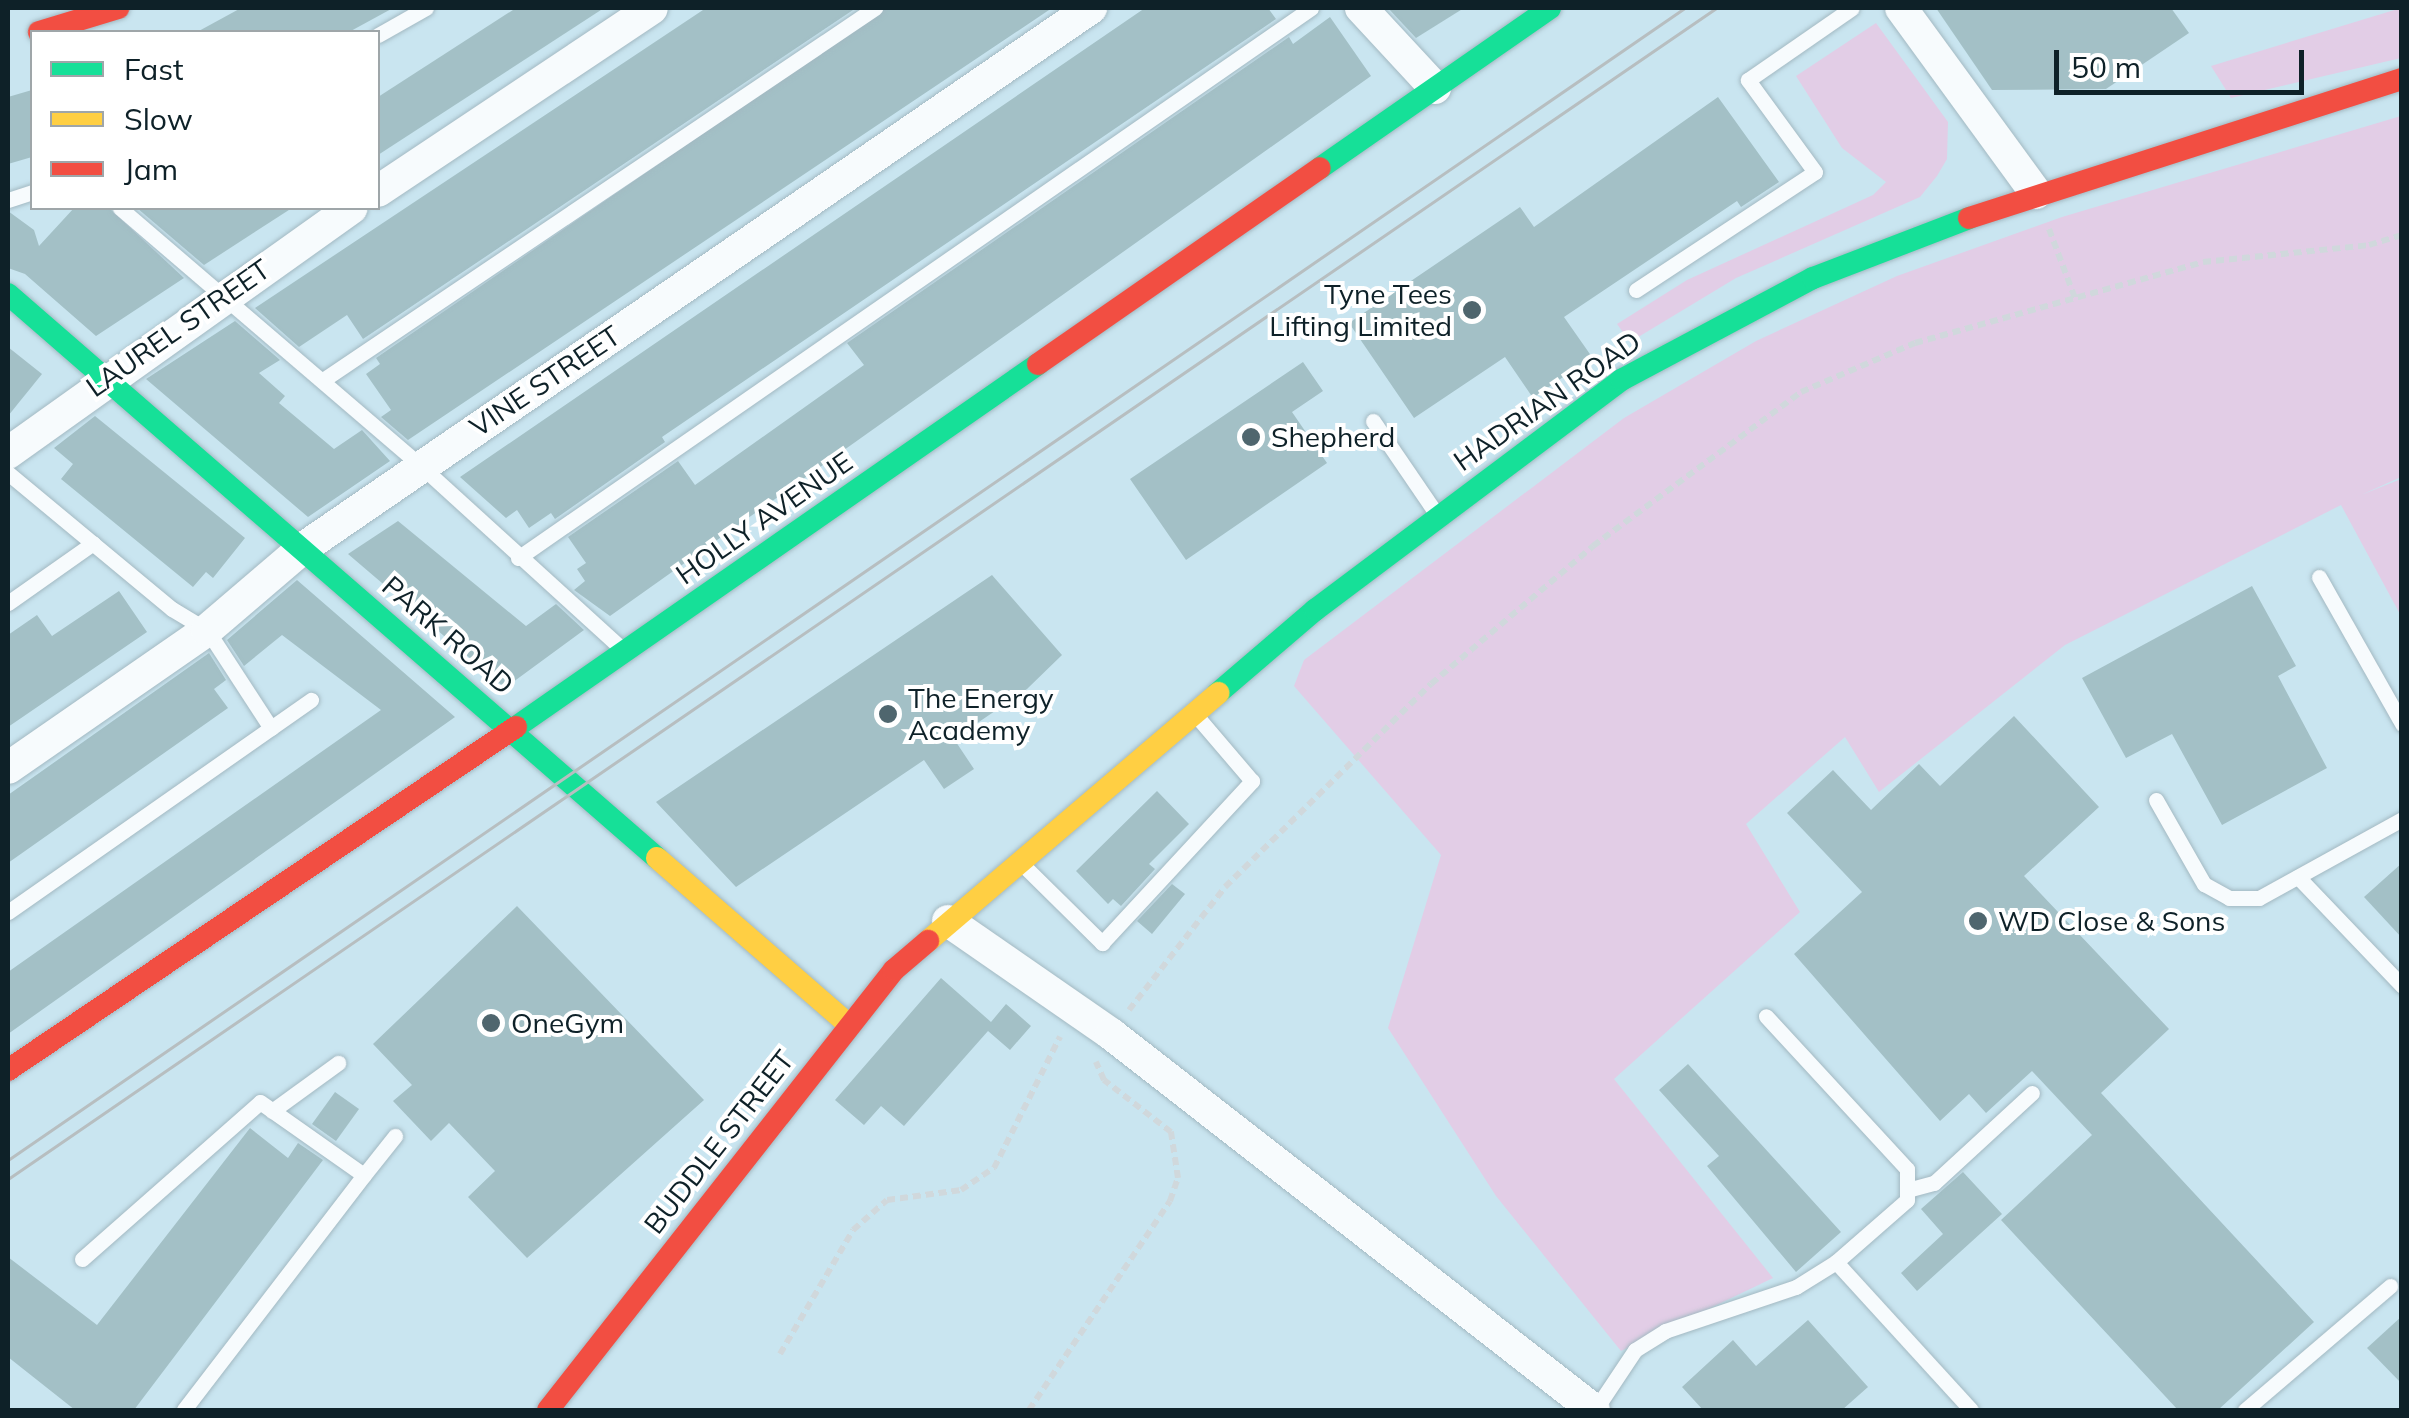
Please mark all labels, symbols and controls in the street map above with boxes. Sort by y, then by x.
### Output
legend [30,30,380,210]
scale bar [2059,30,2309,92]
text: 50 m [2071,48,2141,86]
text: Fast [124,50,184,88]
text: Slow [124,100,193,138]
text: Jam [124,150,178,188]
street label: LAUREL STREET [80,252,276,404]
place label: Tyne Tees Lifting Limited [1269,277,1452,343]
marker: Tyne Tees Lifting Limited [1461,299,1483,321]
street label: VINE STREET [463,318,627,444]
street label: HADRIAN ROAD [1447,324,1647,478]
place label: Shepherd [1271,420,1395,454]
marker: Shepherd [1240,426,1262,448]
street label: HOLLY AVENUE [669,445,859,591]
street label: PARK ROAD [375,569,521,701]
place label: The Energy Academy [908,681,1054,747]
marker: The Energy Academy [877,703,899,725]
place label: WD Close & Sons [1998,904,2225,938]
marker: WD Close & Sons [1967,910,1989,932]
place label: OneGym [511,1006,624,1040]
marker: OneGym [480,1012,502,1034]
street label: BUDDLE STREET [637,1044,801,1240]

